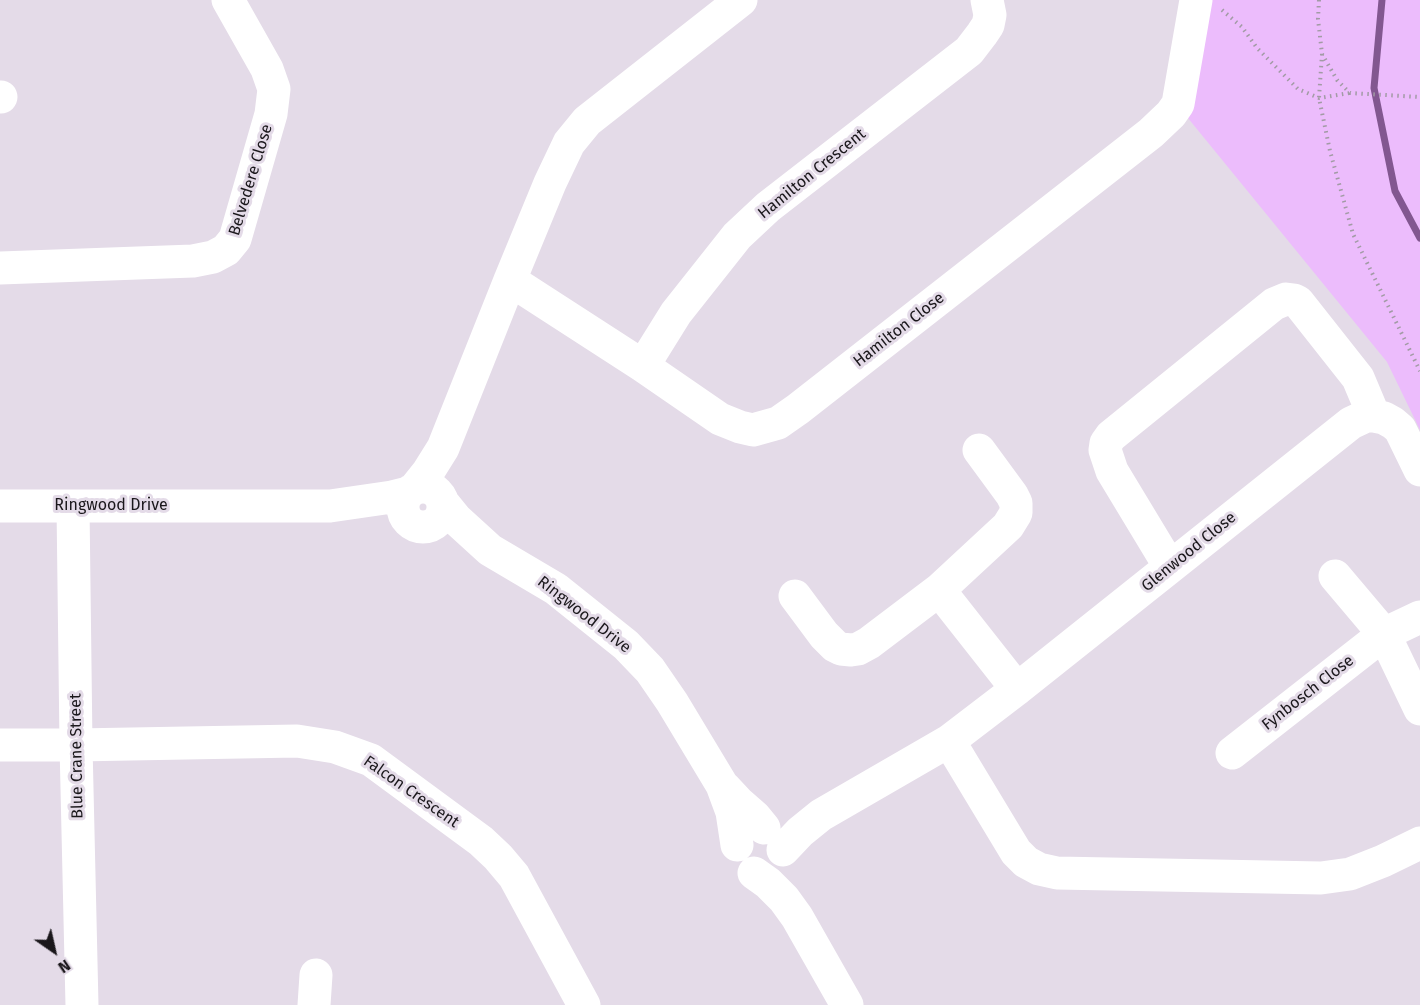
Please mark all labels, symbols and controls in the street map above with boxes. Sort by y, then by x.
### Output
street label: Belvedere Close [225,122,277,238]
street label: Hamilton Crescent [754,125,870,223]
street label: Hamilton Close [850,289,948,371]
street label: Ringwood Drive [54,496,168,516]
street label: Glenwood Close [1138,508,1240,596]
street label: Ringwood Drive [533,573,635,657]
street label: Fynbosch Close [1258,651,1358,735]
street label: Blue Crane Street [66,693,88,819]
street label: Falcon Crescent [360,752,462,832]
north arrow [24,921,84,981]
text: N [55,955,74,977]

